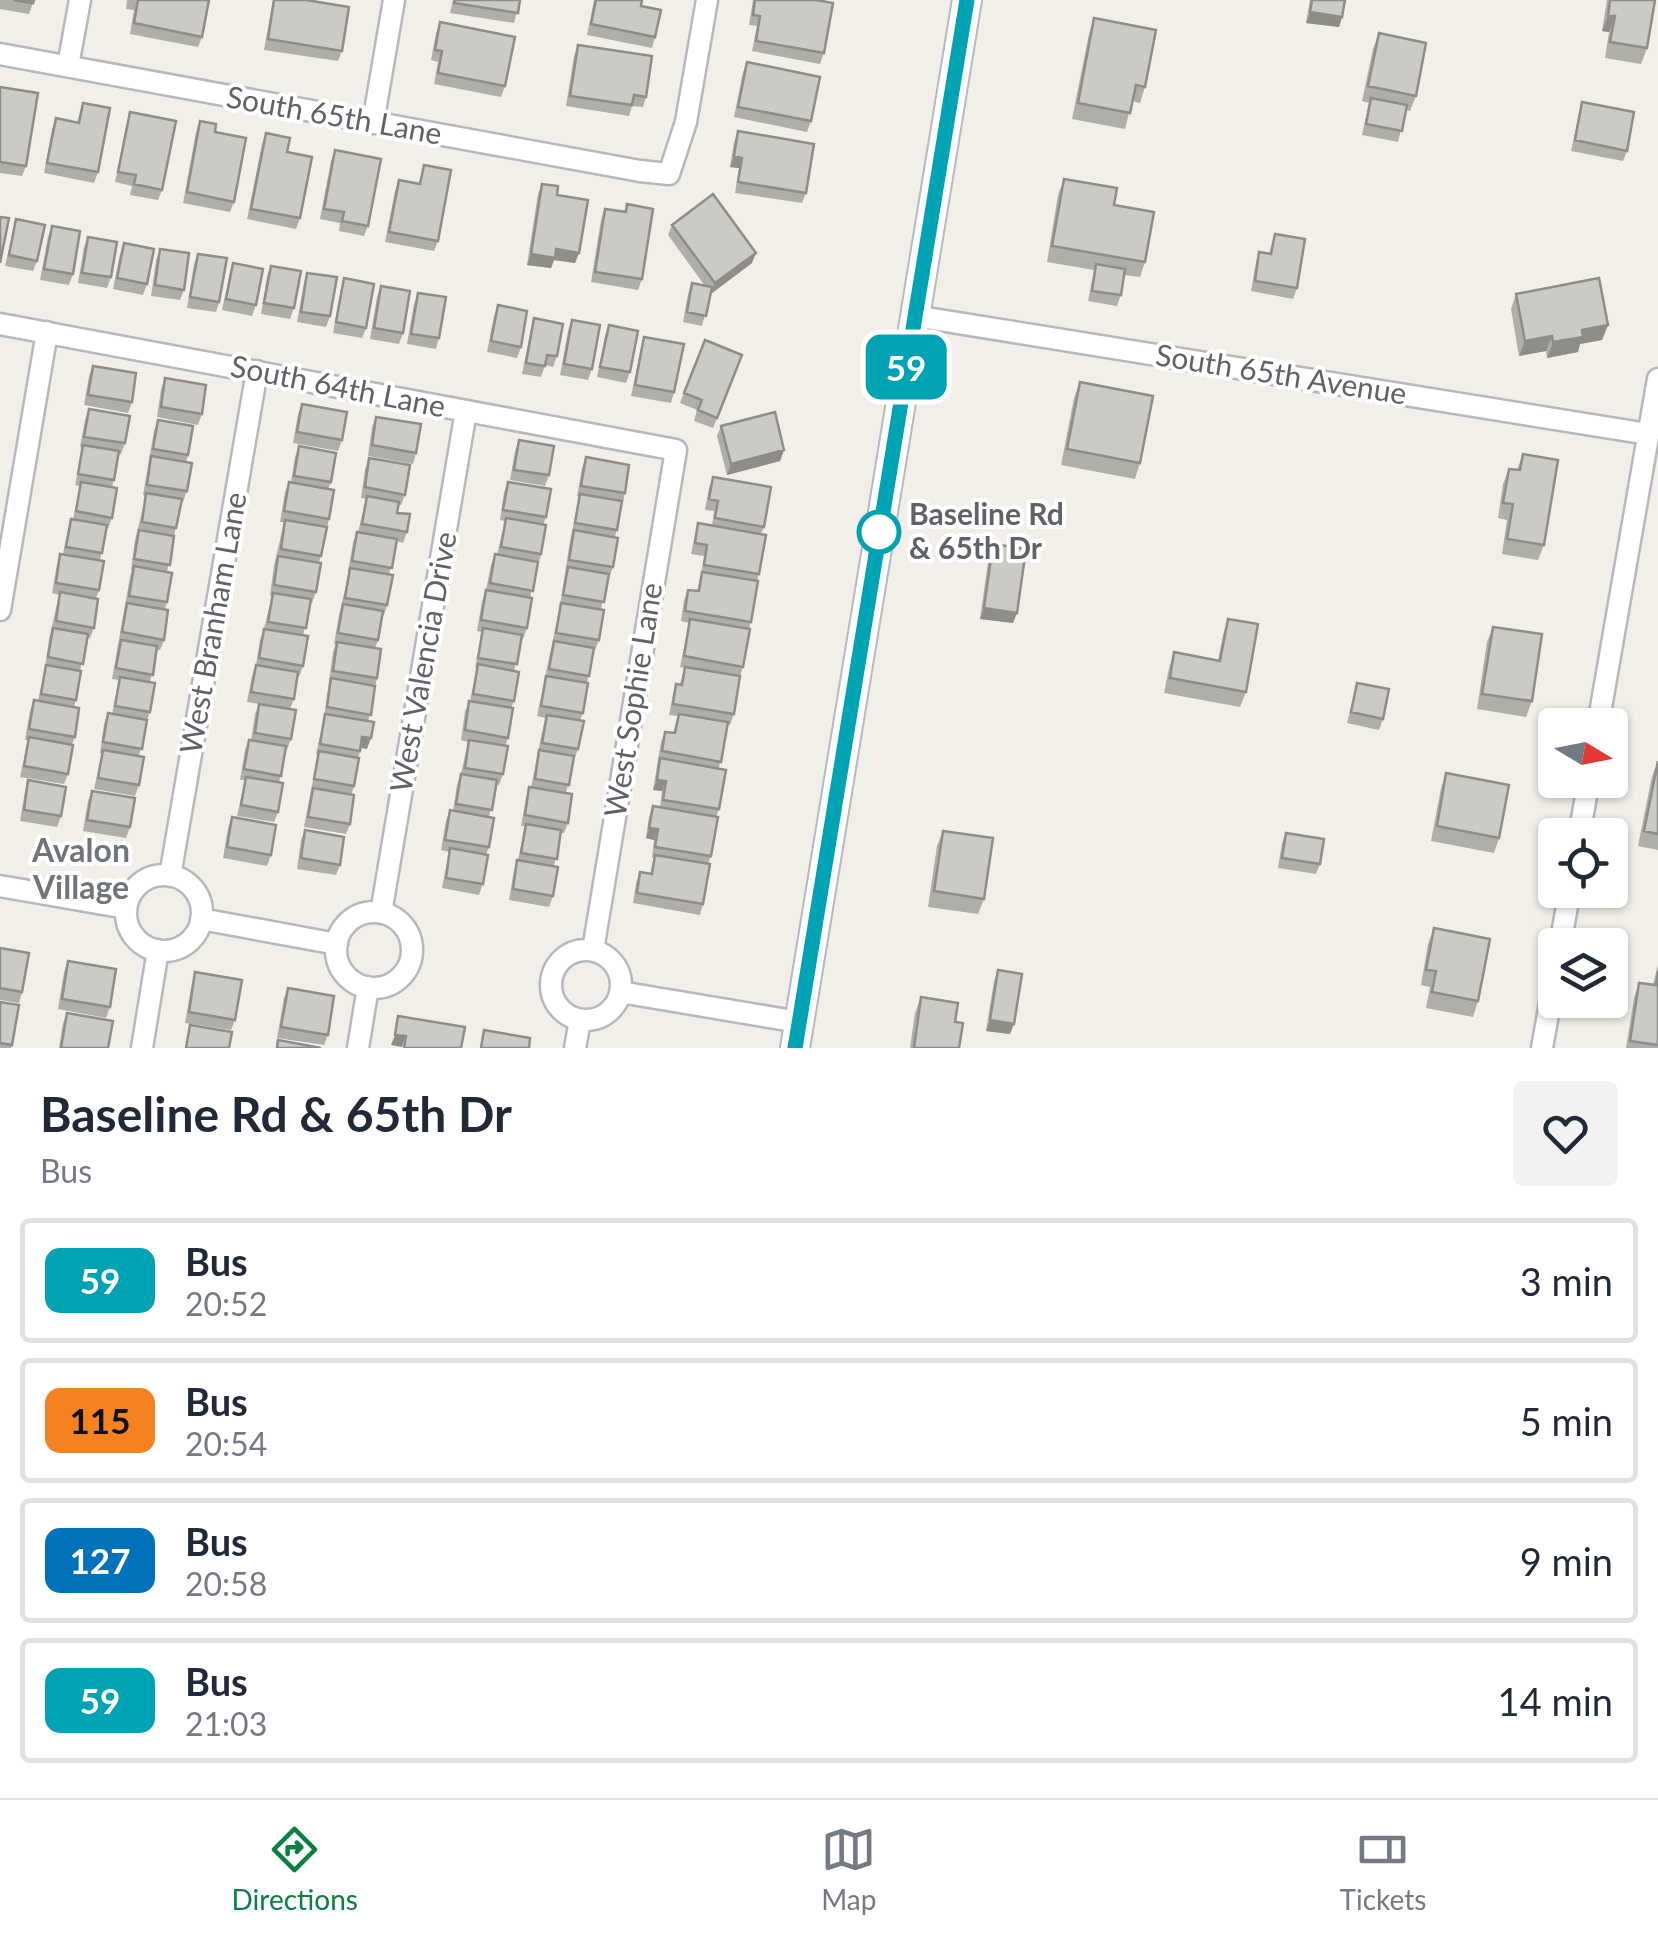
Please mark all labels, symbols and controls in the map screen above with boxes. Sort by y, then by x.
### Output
street label: South 65th Lane [224,77,445,151]
line badge: 59 [861,334,951,400]
street label: South 65th Avenue [1153,335,1409,411]
text: 59 [886,346,926,388]
street label: South 64th Lane [228,347,449,424]
street label: West Branham Lane [171,489,253,756]
place label: Baseline Rd & 65th Dr [909,495,1064,565]
marker: Baseline Rd & 65th Dr [858,511,900,553]
street label: West Valencia Drive [381,529,463,795]
street label: West Sophie Lane [596,580,668,820]
north arrow [1538,708,1628,798]
map controls [1538,708,1628,1018]
button: locate [1538,818,1628,908]
district label: Avalon Village [31,830,130,906]
button: layers [1538,928,1628,1018]
button: heart [1513,1081,1618,1186]
text: Baseline Rd & 65th Dr [40,1085,512,1142]
text: Bus [40,1151,92,1190]
text: Bus [185,1238,248,1284]
text: 3 min [1520,1258,1613,1304]
text: 59 [80,1259,120,1301]
text: 20:52 [185,1284,267,1323]
text: Bus [185,1378,248,1424]
text: 5 min [1520,1398,1613,1444]
text: 115 [70,1399,130,1441]
text: 20:54 [185,1424,267,1463]
text: Bus [185,1518,248,1564]
text: 9 min [1520,1538,1613,1584]
text: 127 [70,1539,130,1581]
text: 20:58 [185,1564,267,1603]
text: Bus [185,1658,248,1704]
text: 14 min [1498,1678,1613,1724]
text: 59 [80,1679,120,1721]
text: 21:03 [185,1704,267,1743]
tab: Directions [232,1822,358,1916]
tab: Map [821,1822,876,1916]
tab: Tickets [1340,1822,1426,1916]

